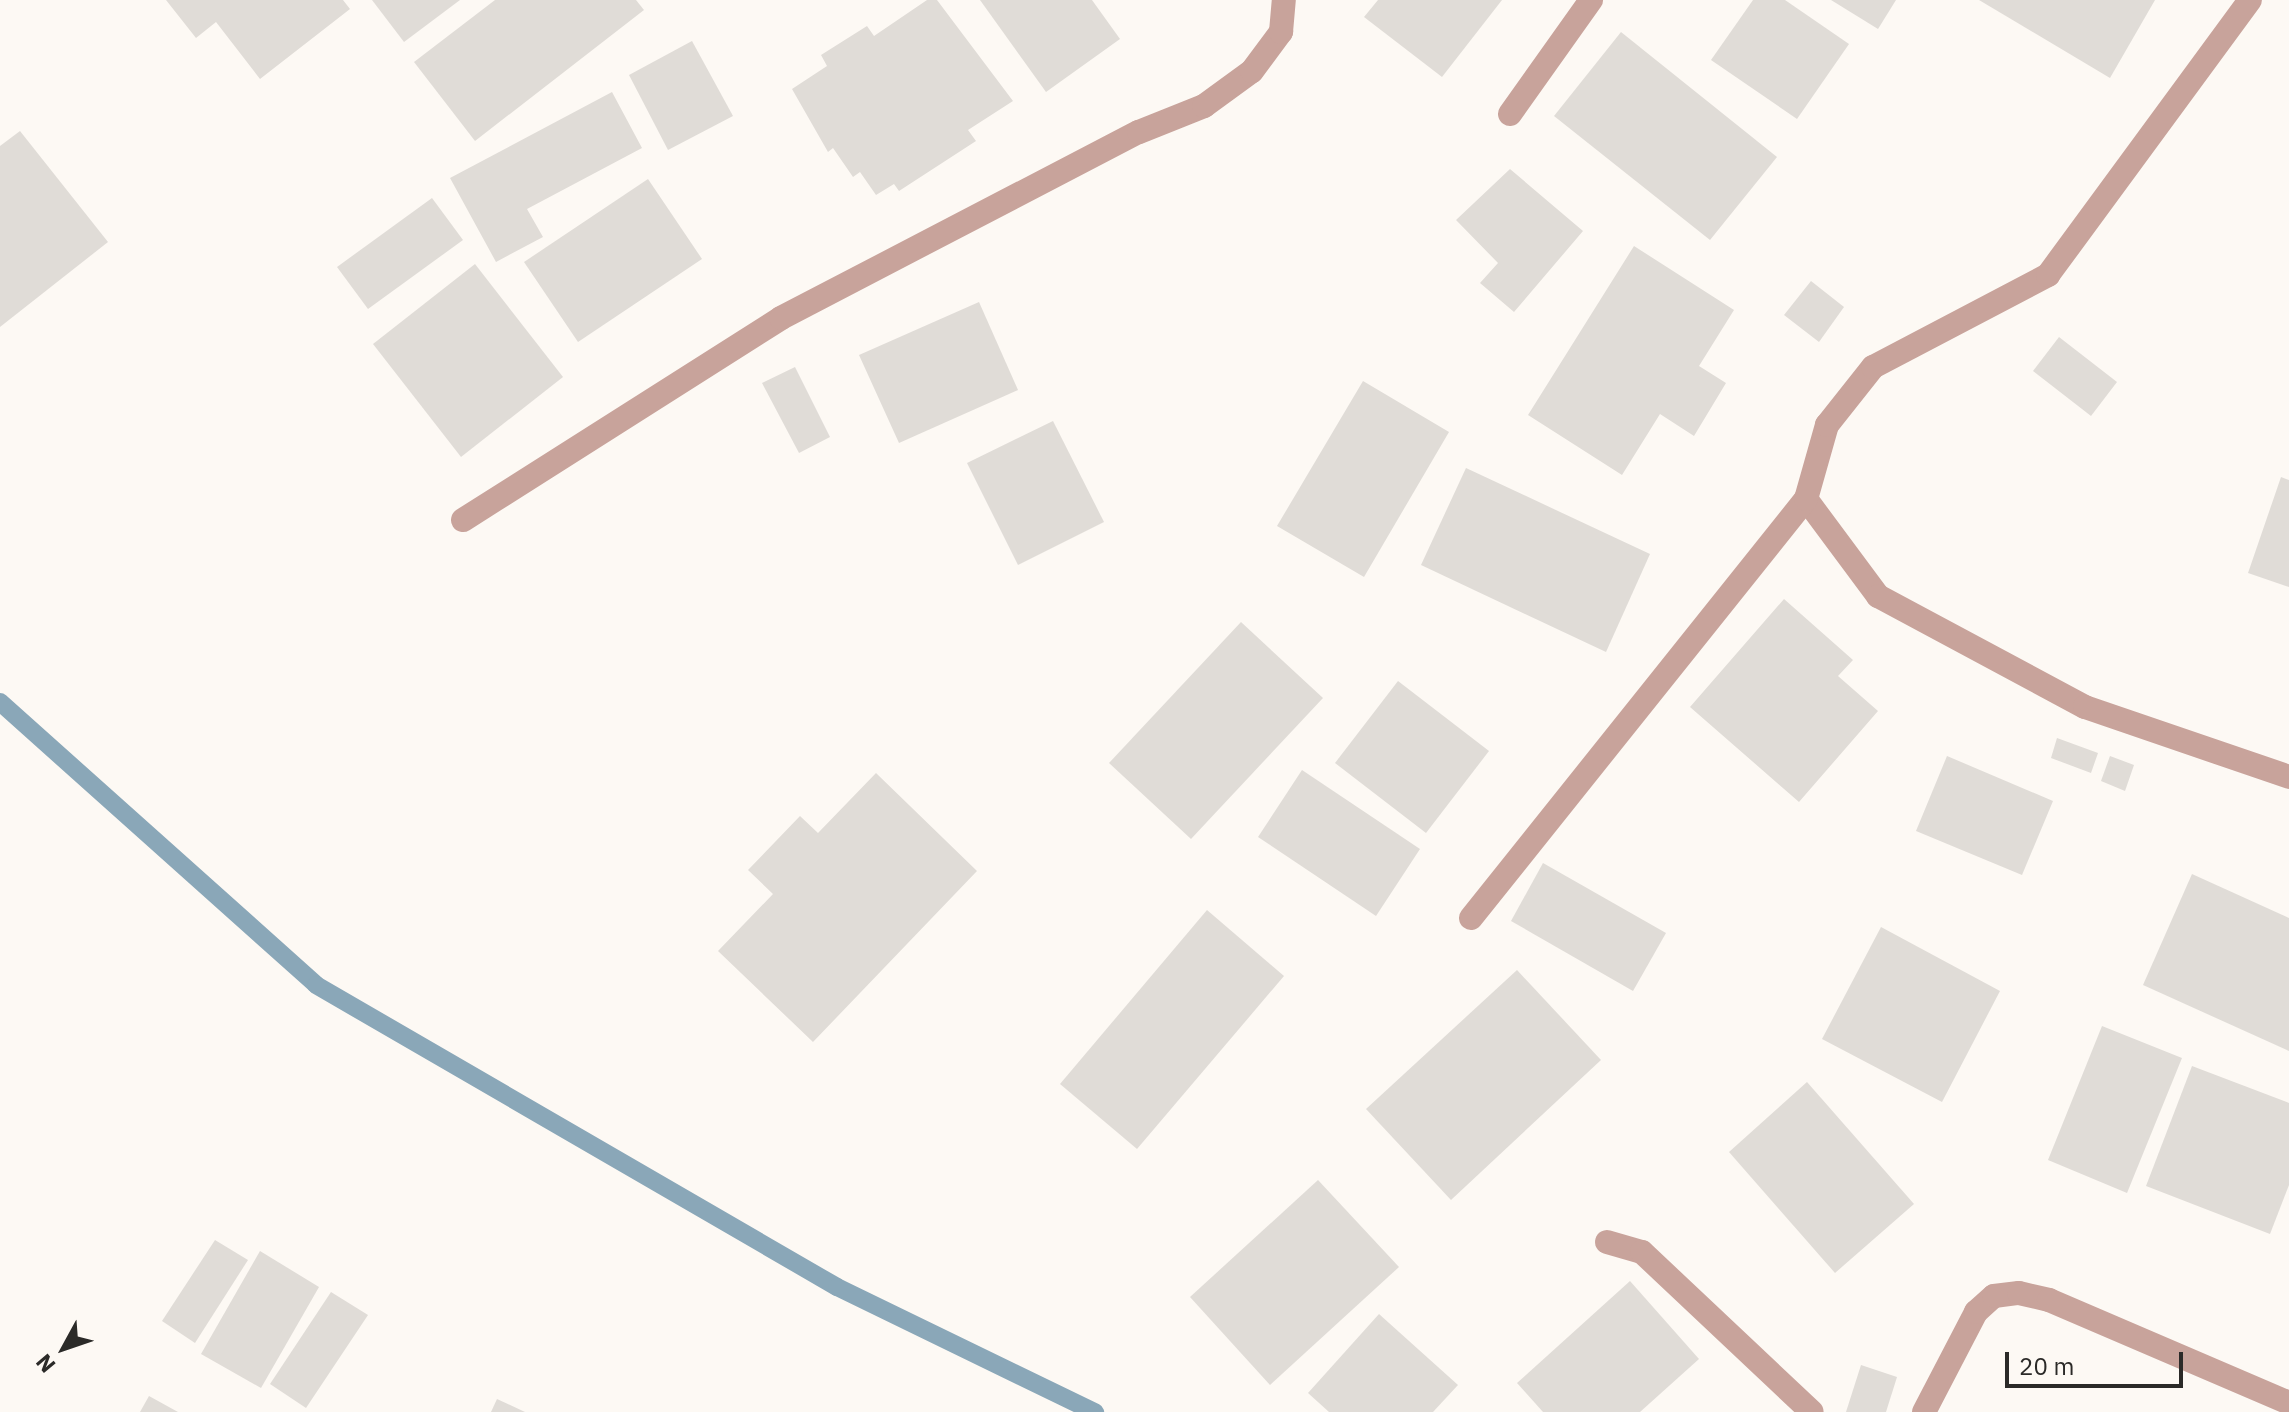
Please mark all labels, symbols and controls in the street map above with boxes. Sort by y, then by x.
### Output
north arrow [24,1308,104,1388]
scale bar [2009,1336,2187,1386]
text: N [29,1348,61,1379]
text: 20 m [2019,1350,2074,1382]

